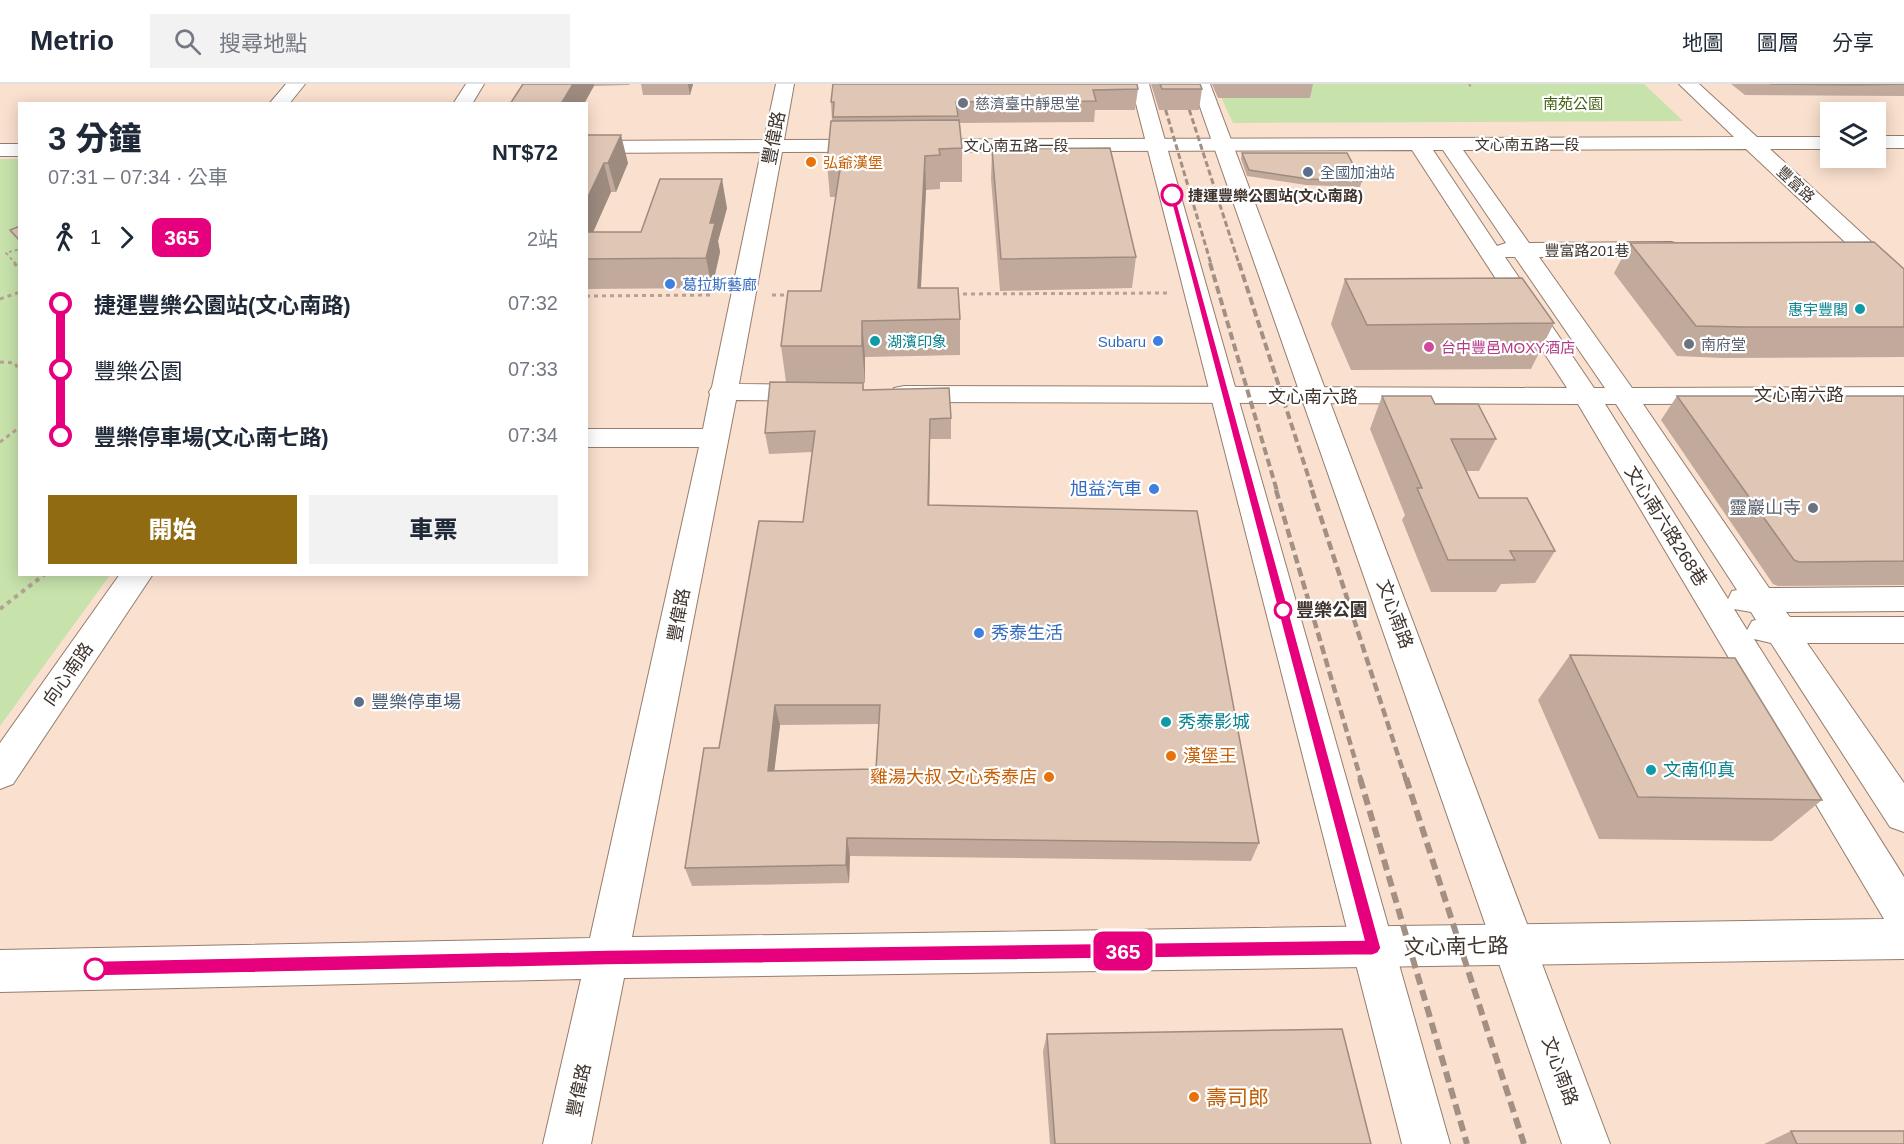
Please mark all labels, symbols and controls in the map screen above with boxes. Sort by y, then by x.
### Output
search box [150,14,570,68]
text: Metrio [30,25,114,56]
icon: search [171,25,204,58]
text: 搜尋地點 [219,31,307,56]
text: 地圖 [1682,31,1724,54]
text: 圖層 [1757,31,1799,54]
text: 分享 [1832,31,1874,54]
place label: 慈濟臺中靜思堂 [975,95,1080,112]
park label: 南苑公園 [1543,95,1603,112]
marker: 慈濟臺中靜思堂 [956,96,970,110]
map controls [1820,102,1886,168]
button: layers [1820,102,1886,168]
street label: 豐偉路 [759,110,789,166]
text: 3 分鐘 [48,120,142,157]
street label: 文心南五路一段 [1474,136,1580,153]
street label: 文心南五路一段 [963,137,1069,154]
text: NT$72 [492,140,558,165]
place label: 弘爺漢堡 [823,154,883,171]
marker: 弘爺漢堡 [804,155,818,169]
street label: 豐富路 [1774,162,1818,206]
place label: 全國加油站 [1320,164,1395,181]
marker: 全國加油站 [1301,165,1315,179]
text: 07:31 – 07:34 · 公車 [48,166,228,188]
marker: 捷運豐樂公園站(文心南路) [1161,184,1183,206]
place label: 捷運豐樂公園站(文心南路) [1188,187,1363,204]
icon: walk [48,221,81,254]
icon: forward [110,221,143,254]
text: 1 [90,226,101,248]
text: 365 [164,226,199,249]
text: 2站 [527,228,558,250]
street label: 豐富路201巷 [1544,242,1630,259]
place label: 葛拉斯藝廊 [682,276,757,293]
marker: 葛拉斯藝廊 [663,277,677,291]
text: 07:32 [508,292,558,314]
text: 捷運豐樂公園站(文心南路) [94,293,351,318]
place label: 惠宇豐閣 [1788,301,1848,318]
marker: 惠宇豐閣 [1853,302,1867,316]
place label: 湖濱印象 [887,333,947,350]
place label: Subaru [1098,333,1146,350]
marker: 湖濱印象 [868,334,882,348]
marker: Subaru [1151,334,1165,348]
place label: 南府堂 [1701,336,1746,353]
marker: 南府堂 [1682,337,1696,351]
place label: 台中豐邑MOXY酒店 [1441,339,1575,356]
marker: 台中豐邑MOXY酒店 [1422,340,1436,354]
text: 07:33 [508,358,558,380]
text: 豐樂公園 [94,359,182,384]
street label: 文心南六路 [1754,385,1844,405]
street label: 文心南六路 [1268,387,1358,407]
text: 07:34 [508,424,558,446]
text: 豐樂停車場(文心南七路) [94,425,329,450]
street label: 文心南六路268巷 [1621,462,1711,590]
place label: 旭益汽車 [1070,479,1142,499]
marker: 旭益汽車 [1147,482,1161,496]
button: 開始 [48,495,297,564]
button: 車票 [309,495,558,564]
place label: 靈巖山寺 [1729,498,1801,518]
marker: 靈巖山寺 [1806,501,1820,515]
street label: 文心南路 [1373,577,1417,651]
street label: 豐偉路 [664,587,694,643]
place label: 豐樂公園 [1296,600,1368,620]
marker: 豐樂公園 [1274,601,1292,619]
place label: 秀泰生活 [991,623,1063,643]
marker: 秀泰生活 [972,626,986,640]
street label: 向心南路 [39,639,97,709]
place label: 豐樂停車場 [371,692,461,712]
marker: 豐樂停車場 [352,695,366,709]
place label: 秀泰影城 [1178,712,1250,732]
marker: 秀泰影城 [1159,715,1173,729]
place label: 漢堡王 [1183,746,1237,766]
marker: 漢堡王 [1164,749,1178,763]
place label: 文南仰真 [1663,760,1735,780]
marker: 文南仰真 [1644,763,1658,777]
place label: 雞湯大叔 文心秀泰店 [870,767,1037,787]
marker: 雞湯大叔 文心秀泰店 [1042,770,1056,784]
line badge: 365 [1088,932,1158,970]
street label: 文心南七路 [1403,934,1509,958]
text: 365 [1105,940,1141,963]
unlabelled marker [84,958,106,980]
street label: 文心南路 [1538,1034,1582,1108]
street label: 豐偉路 [564,1062,594,1118]
place label: 壽司郎 [1206,1086,1269,1109]
marker: 壽司郎 [1187,1090,1201,1104]

